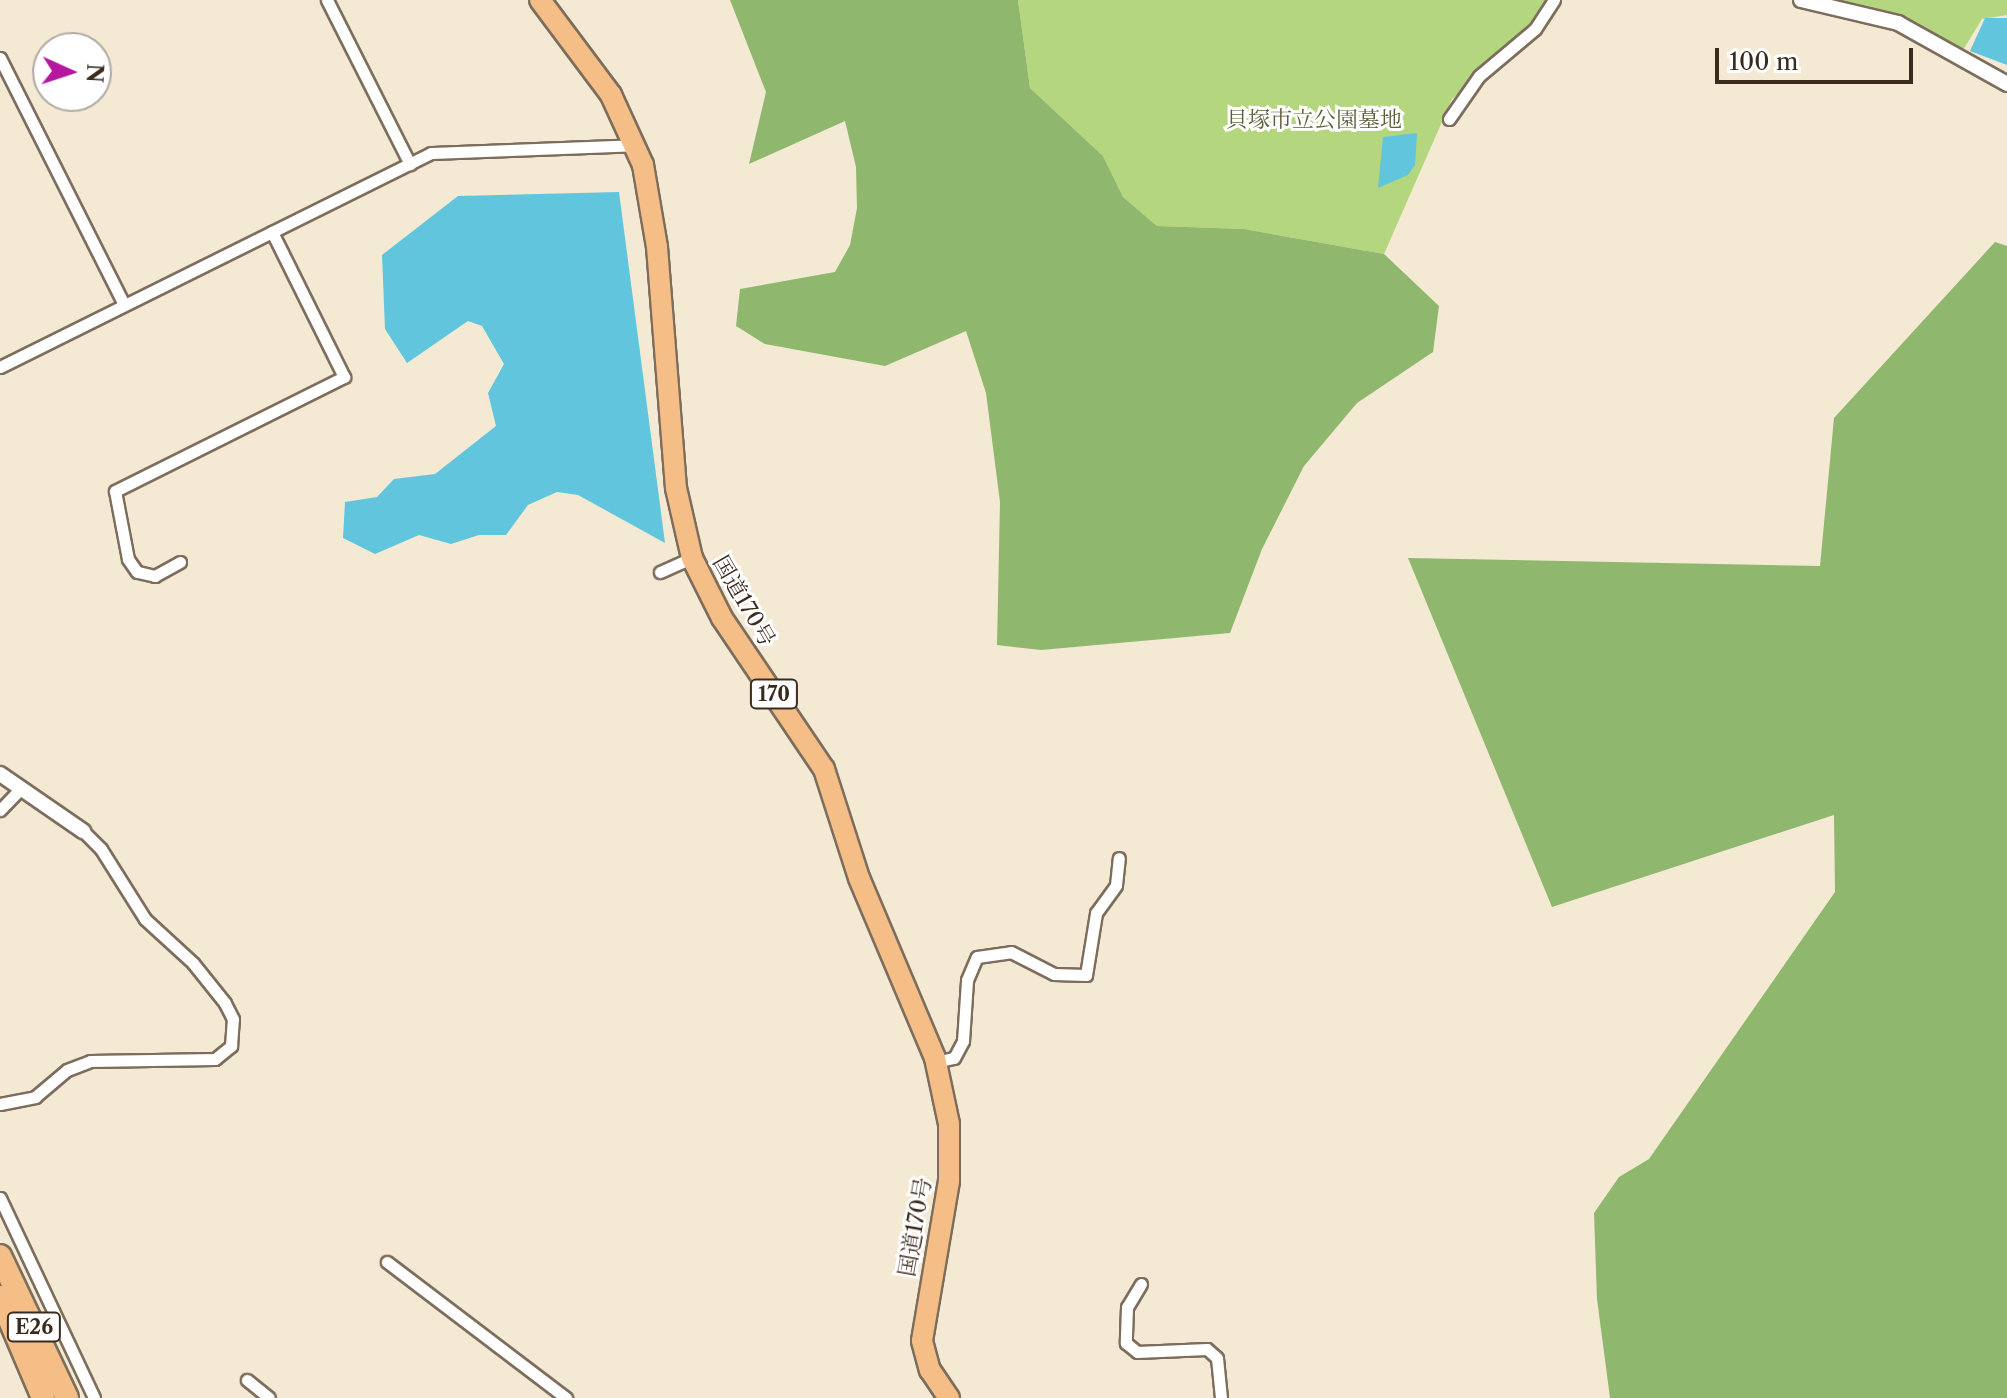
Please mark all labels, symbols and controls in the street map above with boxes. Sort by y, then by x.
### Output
north arrow [32,32,112,112]
scale bar [1719,32,1917,82]
text: 100 m [1729,47,1798,76]
text: N [80,63,108,83]
park label: 貝塚市立公園墓地 [1226,107,1402,133]
street label: 国道170号 [708,551,780,651]
road number: 170 [748,678,800,710]
street label: 国道170号 [893,1175,937,1279]
road number: E26 [6,1311,62,1343]

